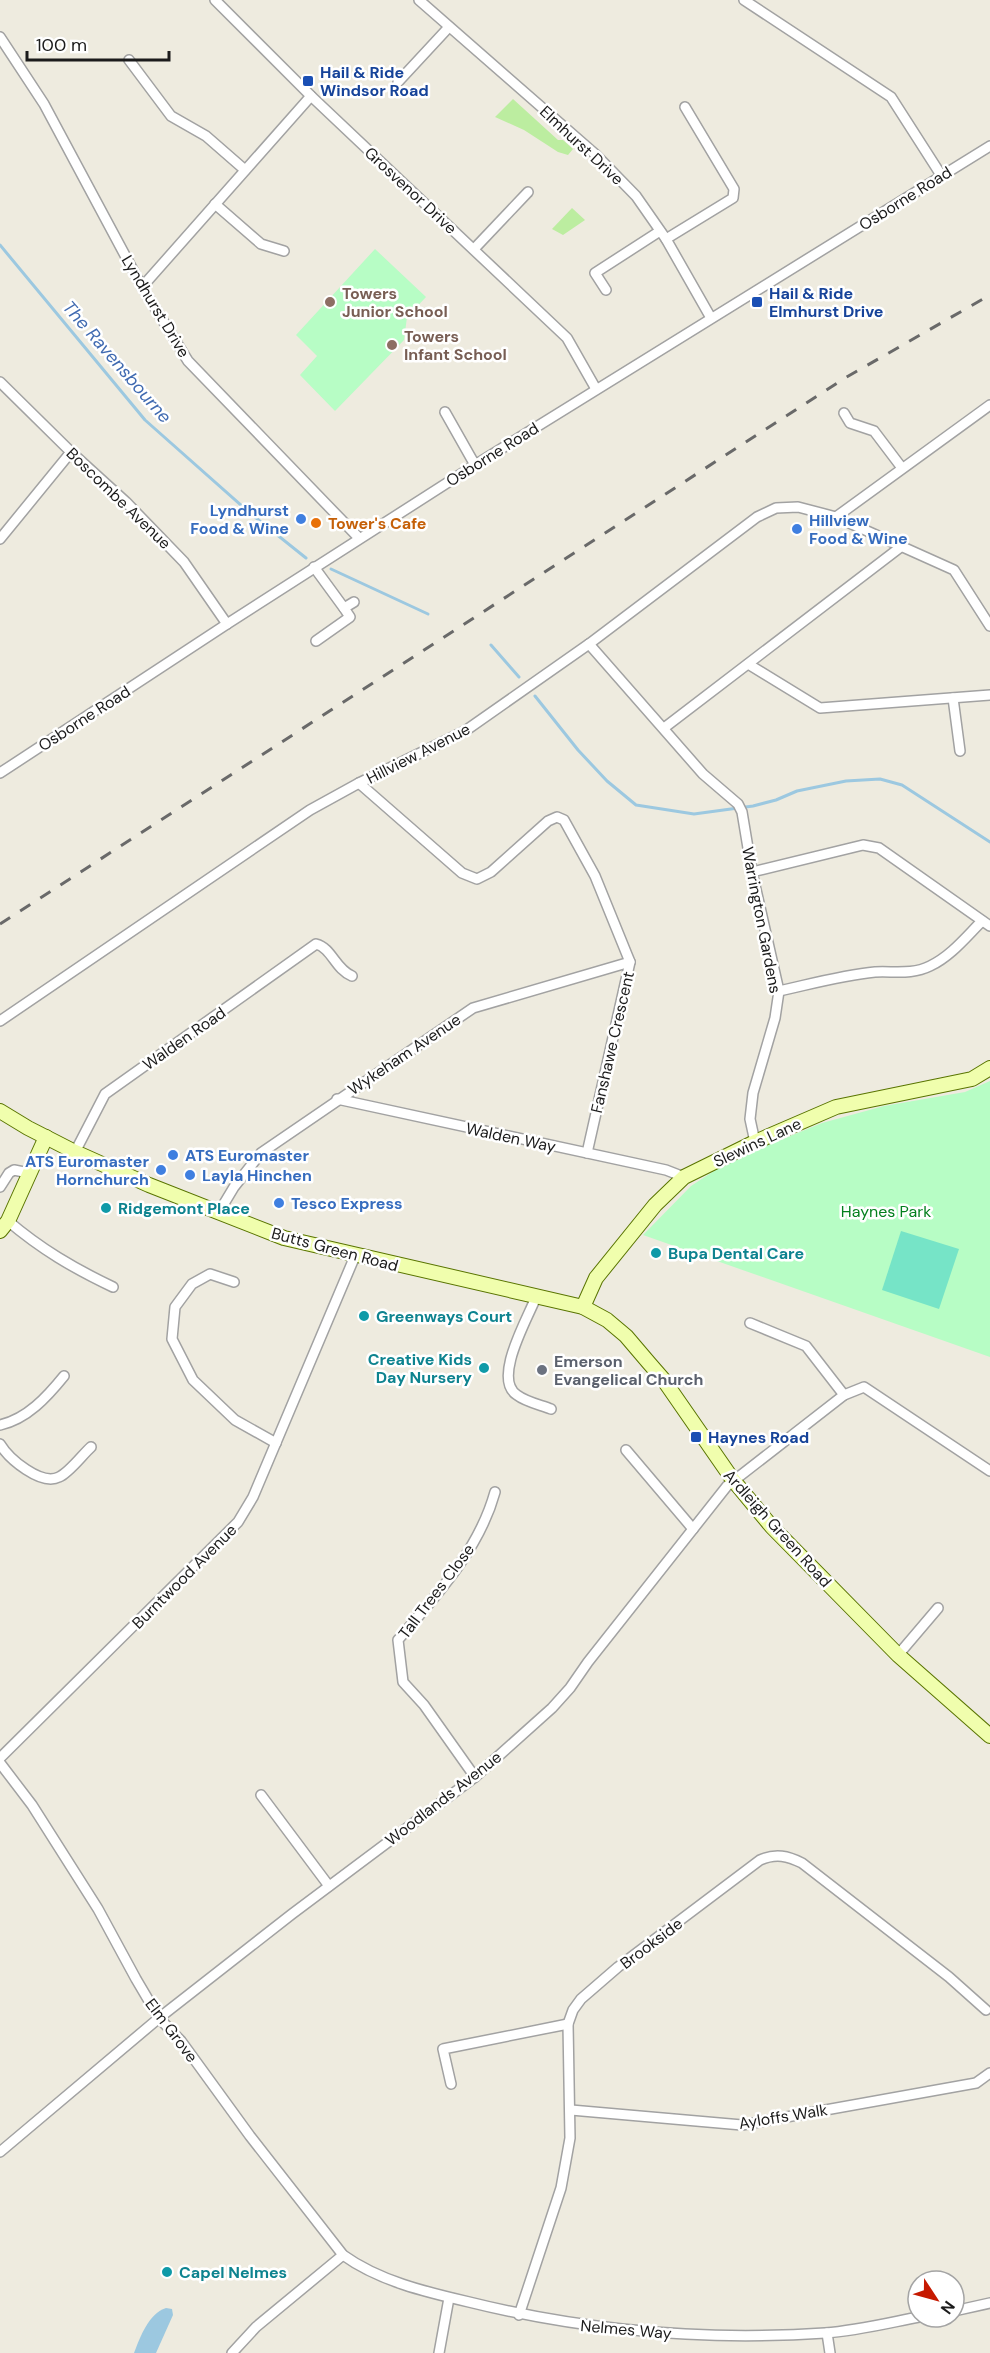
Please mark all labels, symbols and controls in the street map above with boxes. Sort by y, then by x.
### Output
scale bar [27,24,170,62]
text: 100 m [36,33,87,57]
place label: Hail & Ride Windsor Road [320,62,429,101]
marker: Hail & Ride Windsor Road [301,74,315,88]
street label: Elmhurst Drive [535,101,628,190]
street label: Grosvenor Drive [360,142,461,239]
street label: Osborne Road [855,162,956,235]
street label: Lyndhurst Drive [117,251,194,361]
place label: Towers Junior School [342,283,448,322]
place label: Hail & Ride Elmhurst Drive [769,283,883,322]
marker: Towers Junior School [323,295,337,309]
marker: Hail & Ride Elmhurst Drive [750,295,764,309]
water label: The Ravensbourne [57,296,177,428]
place label: Towers Infant School [404,326,507,365]
marker: Towers Infant School [385,338,399,352]
street label: Osborne Road [442,418,543,491]
street label: Boscombe Avenue [62,443,176,554]
place label: Lyndhurst Food & Wine [190,500,289,539]
place label: Hillview Food & Wine [809,510,908,549]
marker: Lyndhurst Food & Wine [294,512,308,526]
place label: Tower's Cafe [328,513,426,534]
marker: Tower's Cafe [309,516,323,530]
marker: Hillview Food & Wine [790,522,804,536]
street label: Osborne Road [34,681,134,756]
street label: Hillview Avenue [363,718,474,789]
street label: Warrington Gardens [737,845,786,995]
street label: Fanshawe Crescent [586,969,639,1115]
street label: Walden Road [139,1002,230,1075]
street label: Wykeham Avenue [344,1009,465,1100]
street label: Slewins Lane [710,1113,804,1172]
street label: Walden Way [464,1118,558,1157]
place label: ATS Euromaster [185,1145,309,1166]
marker: ATS Euromaster [166,1148,180,1162]
place label: ATS Euromaster Hornchurch [25,1151,149,1190]
marker: ATS Euromaster Hornchurch [154,1163,168,1177]
place label: Layla Hinchen [202,1165,312,1186]
marker: Layla Hinchen [183,1168,197,1182]
place label: Tesco Express [291,1193,403,1214]
marker: Tesco Express [272,1196,286,1210]
place label: Ridgemont Place [118,1198,250,1219]
marker: Ridgemont Place [99,1201,113,1215]
park label: Haynes Park [841,1201,931,1222]
street label: Butts Green Road [269,1222,401,1276]
place label: Bupa Dental Care [668,1243,804,1264]
marker: Bupa Dental Care [649,1246,663,1260]
place label: Greenways Court [376,1306,512,1327]
marker: Greenways Court [357,1309,371,1323]
place label: Creative Kids Day Nursery [368,1349,472,1388]
place label: Emerson Evangelical Church [554,1351,703,1390]
marker: Creative Kids Day Nursery [477,1361,491,1375]
marker: Emerson Evangelical Church [535,1363,549,1377]
place label: Haynes Road [708,1427,809,1448]
marker: Haynes Road [689,1430,703,1444]
street label: Ardleigh Green Road [719,1465,836,1592]
street label: Burntwood Avenue [128,1520,241,1633]
street label: Tall Trees Close [394,1540,479,1643]
street label: Woodlands Avenue [381,1746,506,1850]
street label: Brookside [616,1913,687,1974]
street label: Elm Grove [141,1994,203,2067]
street label: Ayloffs Walk [737,2099,829,2134]
place label: Capel Nelmes [179,2262,287,2283]
marker: Capel Nelmes [160,2265,174,2279]
north arrow [906,2269,966,2329]
text: N [936,2297,960,2318]
street label: Nelmes Way [580,2315,672,2344]

